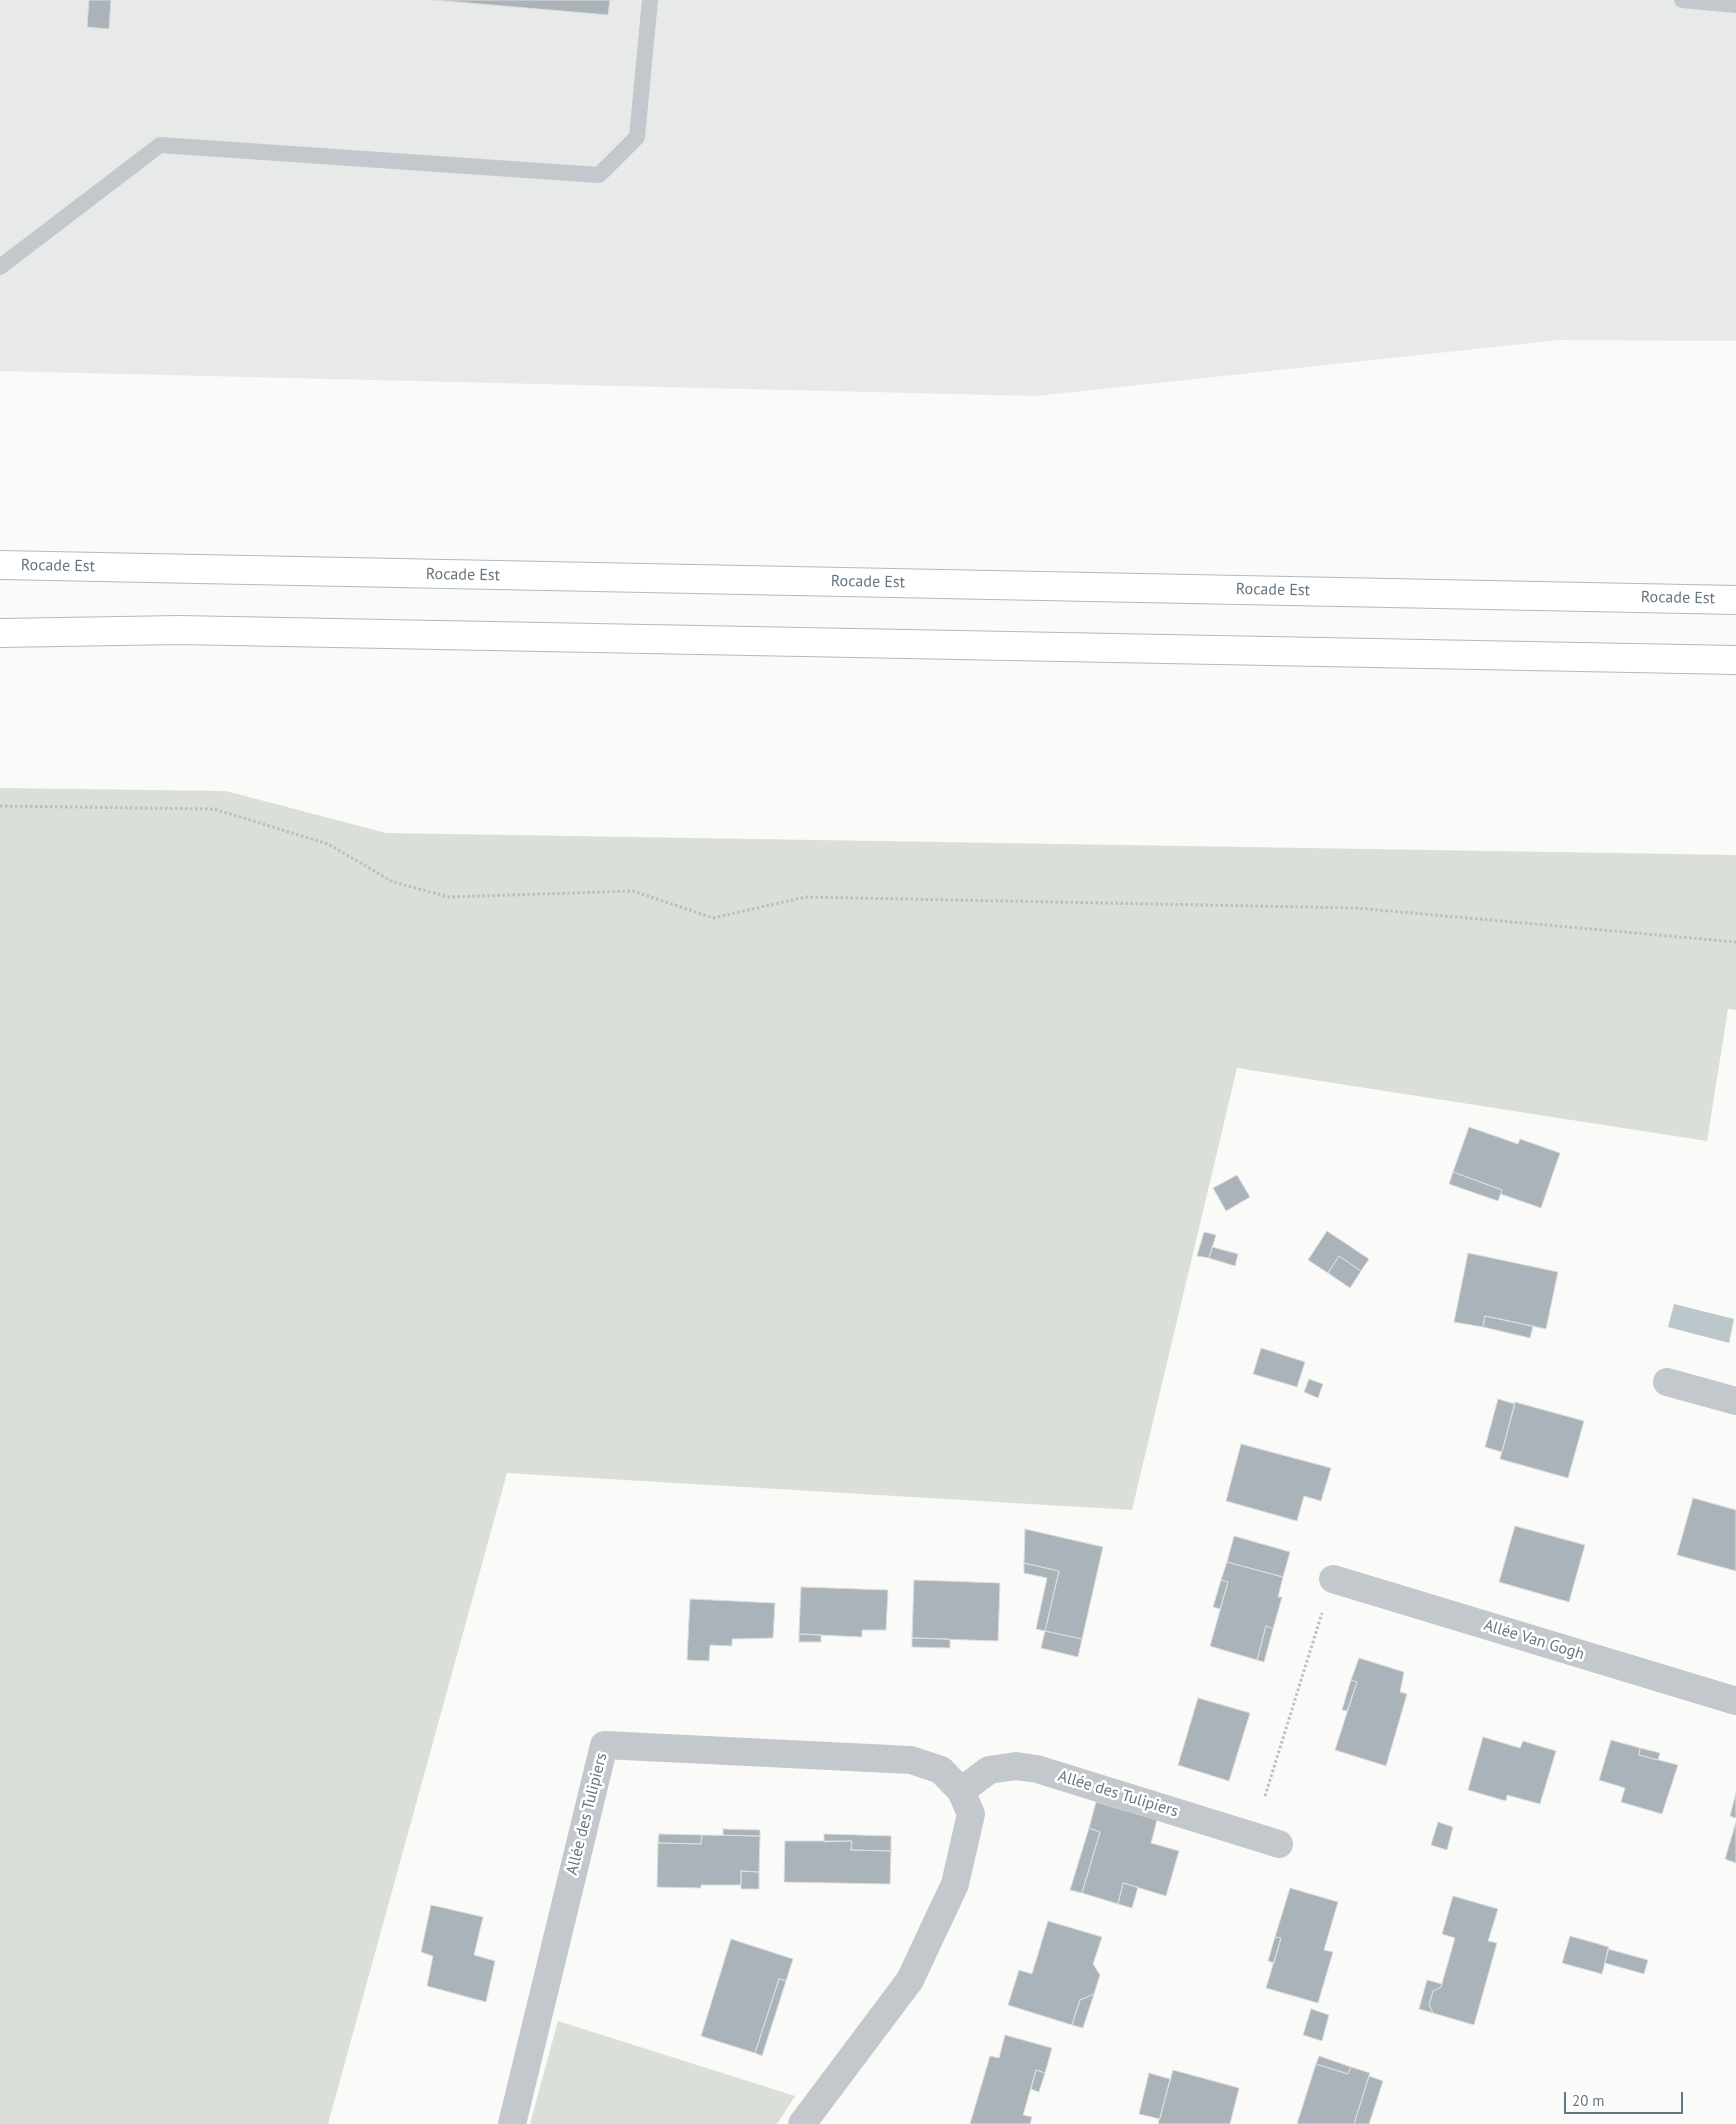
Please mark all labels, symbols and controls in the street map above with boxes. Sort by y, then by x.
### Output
street label: Rocade Est [21,556,95,576]
street label: Rocade Est [426,565,500,585]
street label: Rocade Est [831,572,905,592]
street label: Rocade Est [1236,580,1310,600]
street label: Rocade Est [1641,588,1715,608]
street label: Allée Van Gogh [1481,1616,1587,1664]
street label: Allée des Tulipiers [563,1751,611,1877]
street label: Allée des Tulipiers [1056,1767,1180,1821]
scale bar [1566,2082,1685,2114]
text: 20 m [1572,2091,1605,2110]

